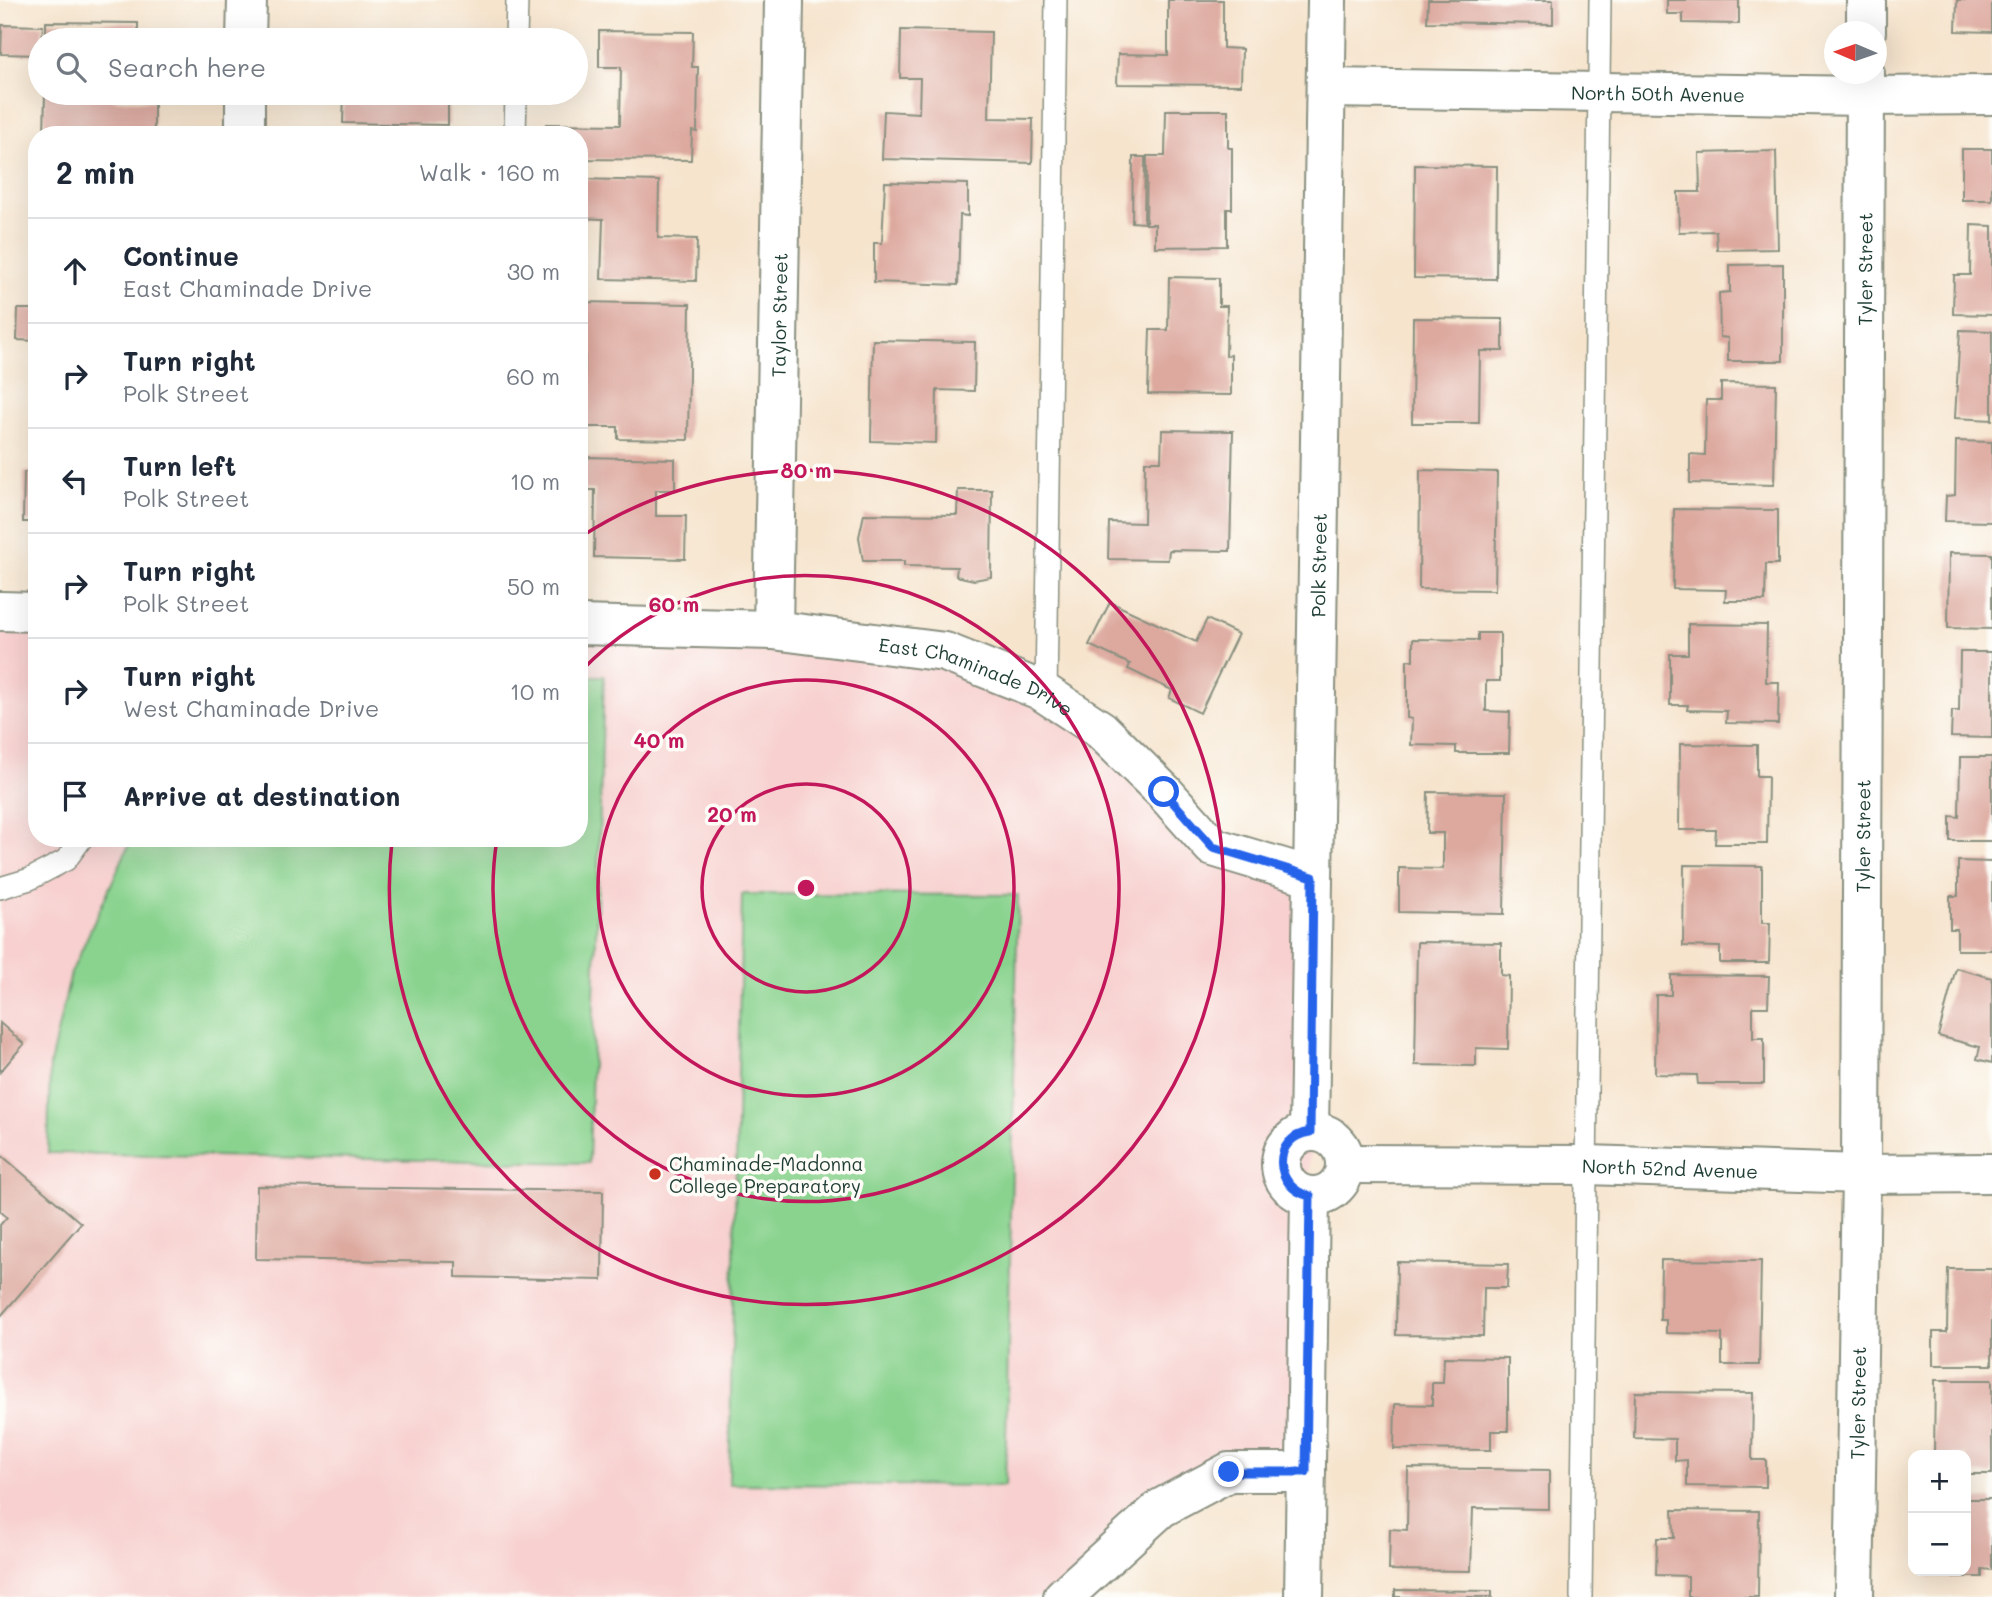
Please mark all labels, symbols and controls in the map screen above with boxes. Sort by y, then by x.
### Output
north arrow [1824,21,1887,84]
search box [28,28,588,105]
icon: search [52,48,90,86]
text: Search here [108,50,266,84]
street label: North 50th Avenue [1571,79,1745,107]
text: 2 min [56,152,135,192]
text: Walk · 160 m [419,157,560,187]
street label: Tyler Street [1852,212,1877,326]
text: Continue [123,239,239,273]
icon: ahead [56,252,94,290]
street label: Taylor Street [765,253,792,378]
text: 30 m [507,256,560,286]
text: East Chaminade Drive [123,273,372,303]
text: Turn right [123,344,256,378]
icon: right [56,357,94,395]
text: 60 m [506,361,560,391]
text: Polk Street [123,378,249,408]
text: Turn left [123,449,236,483]
text: 80 m [781,456,831,483]
icon: left [56,462,94,500]
text: 10 m [510,466,560,496]
text: Polk Street [123,483,249,513]
street label: Polk Street [1305,513,1331,617]
text: Turn right [123,554,256,588]
icon: right [56,567,94,605]
text: 50 m [507,571,560,601]
text: Polk Street [123,588,249,618]
text: 60 m [649,590,699,617]
street label: East Chaminade Drive [877,631,1078,721]
text: Turn right [123,659,256,693]
icon: right [56,672,94,710]
text: 10 m [510,676,560,706]
text: West Chaminade Drive [123,693,379,723]
text: 40 m [633,726,685,753]
route start [1148,776,1179,807]
icon: arrive [56,777,94,815]
text: Arrive at destination [123,779,400,813]
street label: Tyler Street [1850,779,1875,893]
text: 20 m [707,800,757,827]
centre of rings [794,876,818,900]
place label: Chaminade-Madonna College Preparatory [669,1151,863,1198]
street label: North 52nd Avenue [1582,1152,1758,1183]
marker: Chaminade-Madonna College Preparatory [647,1166,663,1182]
street label: Tyler Street [1844,1346,1871,1460]
map controls [1908,1450,1971,1576]
button: + [1908,1450,1971,1513]
route end [1213,1456,1244,1487]
button: − [1908,1513,1971,1576]

